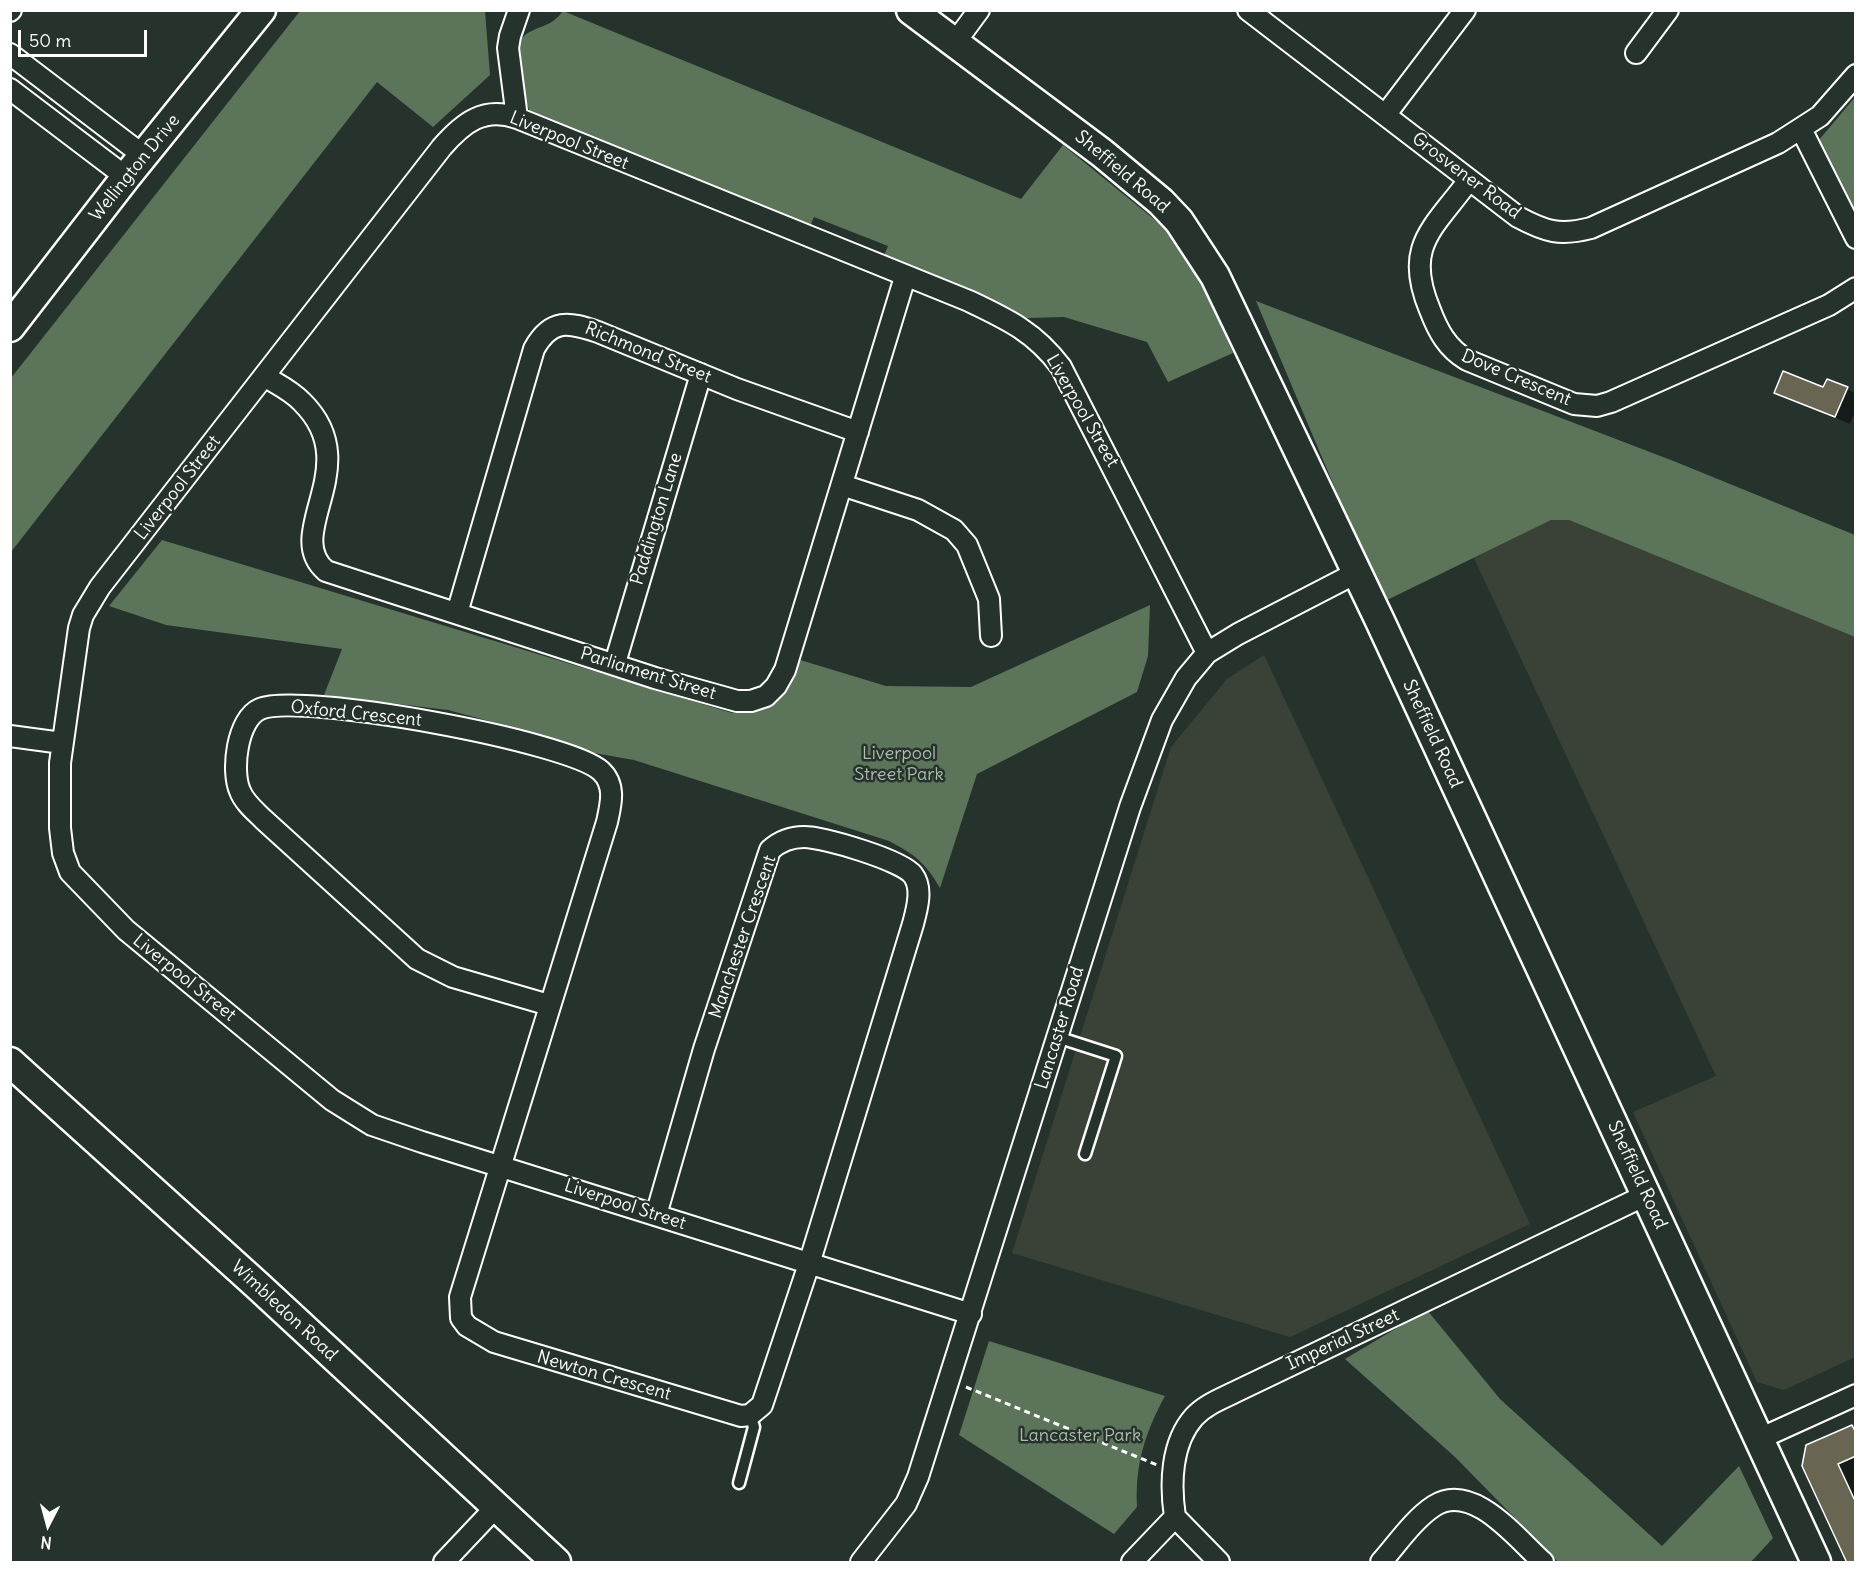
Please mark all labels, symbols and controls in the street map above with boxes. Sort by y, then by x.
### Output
scale bar [21,18,150,56]
text: 50 m [29,29,71,52]
street label: Liverpool Street [506,107,632,175]
street label: Wellington Drive [85,110,185,226]
street label: Sheffield Road [1070,126,1174,218]
street label: Grosvener Road [1407,128,1525,224]
street label: Richmond Street [582,318,714,388]
street label: Dove Crescent [1458,345,1574,411]
street label: Liverpool Street [1041,351,1123,471]
street label: Liverpool Street [131,432,225,544]
street label: Paddington Lane [627,450,687,588]
street label: Parliament Street [578,643,718,705]
street label: Sheffield Road [1398,677,1466,791]
street label: Oxford Crescent [289,696,423,732]
park label: Liverpool Street Park [854,743,944,786]
street label: Manchester Crescent [705,853,781,1021]
street label: Liverpool Street [128,930,240,1026]
street label: Lancaster Road [1031,964,1089,1092]
street label: Sheffield Road [1603,1118,1671,1232]
street label: Liverpool Street [562,1175,688,1235]
street label: Wimbledon Road [226,1256,342,1366]
street label: Imperial Street [1283,1305,1403,1375]
street label: Newton Crescent [535,1347,673,1405]
park label: Lancaster Park [1019,1425,1141,1447]
north arrow [18,1495,78,1555]
text: N [40,1532,53,1553]

